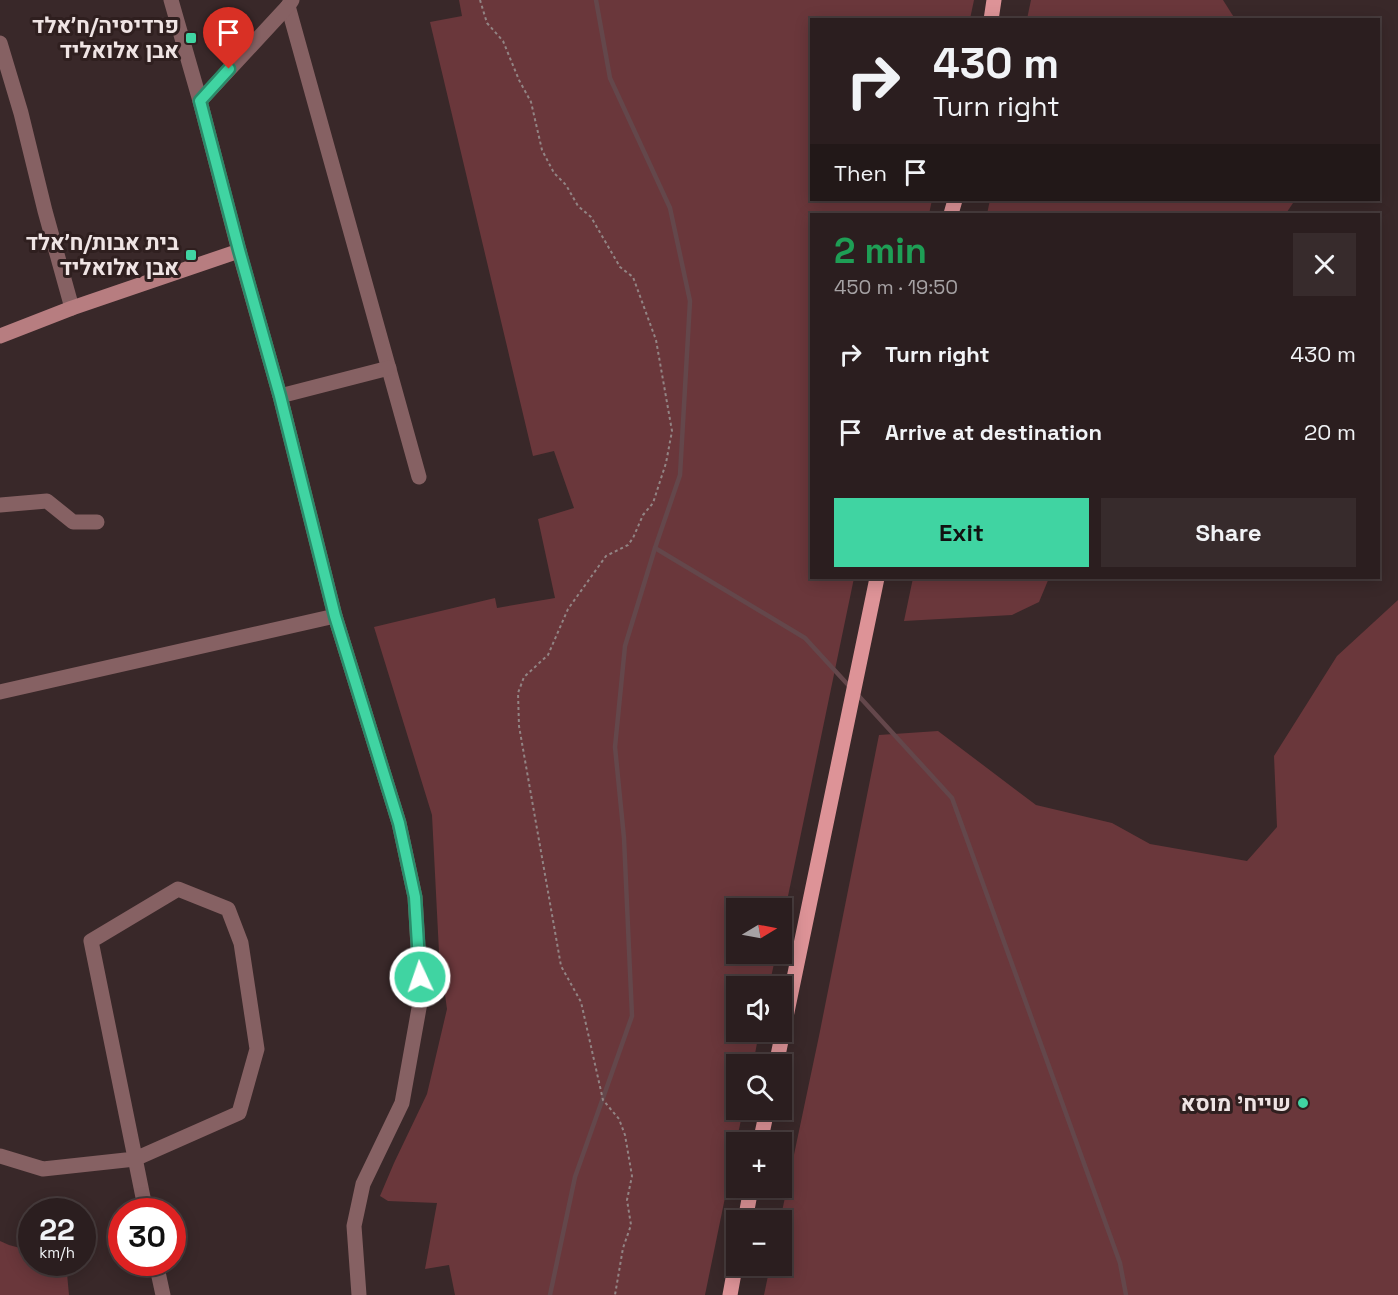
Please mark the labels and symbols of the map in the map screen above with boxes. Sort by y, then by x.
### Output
pin [203,7,254,69]
place label: פרדיסיה/ח׳אלד אבן אלואליד [32,11,179,64]
marker: פרדיסיה/ח׳אלד אבן אלואליד [184,31,198,45]
place label: בית אבות/ח׳אלד אבן אלואליד [26,228,179,281]
marker: בית אבות/ח׳אלד אבן אלואליד [184,248,198,262]
north arrow [726,898,792,964]
position arrow [388,945,452,1009]
place label: שייח' מוסא [1181,1089,1291,1117]
marker: שייח' מוסא [1296,1096,1310,1110]
speed limit sign: 30 [108,1198,186,1276]

